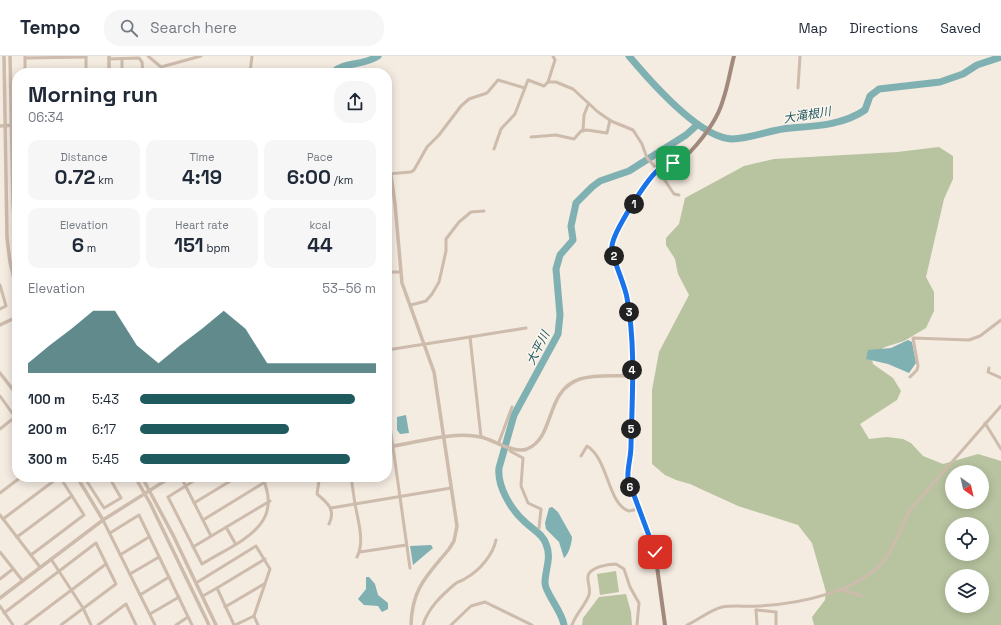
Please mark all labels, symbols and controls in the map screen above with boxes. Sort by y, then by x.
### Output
search box [104,10,384,46]
text: Tempo [20,15,80,40]
icon: search [118,17,140,39]
text: Search here [150,18,237,37]
text: Map [798,19,828,37]
text: Directions [850,19,918,37]
text: Saved [940,19,981,37]
text: Morning run [28,80,158,108]
button: share [334,81,376,123]
water label: 大滝根川 [782,103,834,127]
text: 06:34 [28,109,64,126]
pin [656,146,690,180]
text: Distance [61,150,107,164]
text: Time [189,150,215,164]
text: Pace [307,150,333,164]
icon: arrive [662,152,684,174]
text: 0.72 [54,164,95,190]
text: 4:19 [182,164,222,190]
text: 6:00 [287,164,331,190]
text: km [95,173,114,187]
text: /km [331,173,353,187]
pin: 1 [624,194,644,214]
text: 1 [632,197,636,211]
text: Elevation [60,218,108,232]
text: Heart rate [175,218,229,232]
text: kcal [309,218,331,232]
text: 6 [72,232,84,258]
text: 151 [174,232,204,258]
text: 44 [307,232,333,258]
text: m [84,241,96,255]
text: bpm [204,241,230,255]
pin: 2 [604,246,624,266]
text: 2 [611,249,617,263]
text: Elevation [28,280,85,297]
text: 53–56 m [322,280,376,297]
pin: 3 [619,302,639,322]
text: 3 [626,305,632,319]
water label: 大平川 [523,327,554,368]
pin: 4 [622,360,642,380]
text: 4 [629,363,636,377]
text: 100 m [28,391,65,408]
text: 5:43 [92,391,119,408]
pin: 5 [621,419,641,439]
text: 200 m [28,421,67,438]
text: 6:17 [92,421,116,438]
text: 5 [628,422,634,436]
text: 300 m [28,451,67,468]
text: 5:45 [92,451,119,468]
north arrow [945,465,989,509]
map controls [945,465,989,613]
pin: 6 [620,477,640,497]
text: 6 [627,480,633,494]
button: locate [945,517,989,561]
pin [638,535,672,569]
icon: check [644,541,666,563]
button: layers [945,569,989,613]

